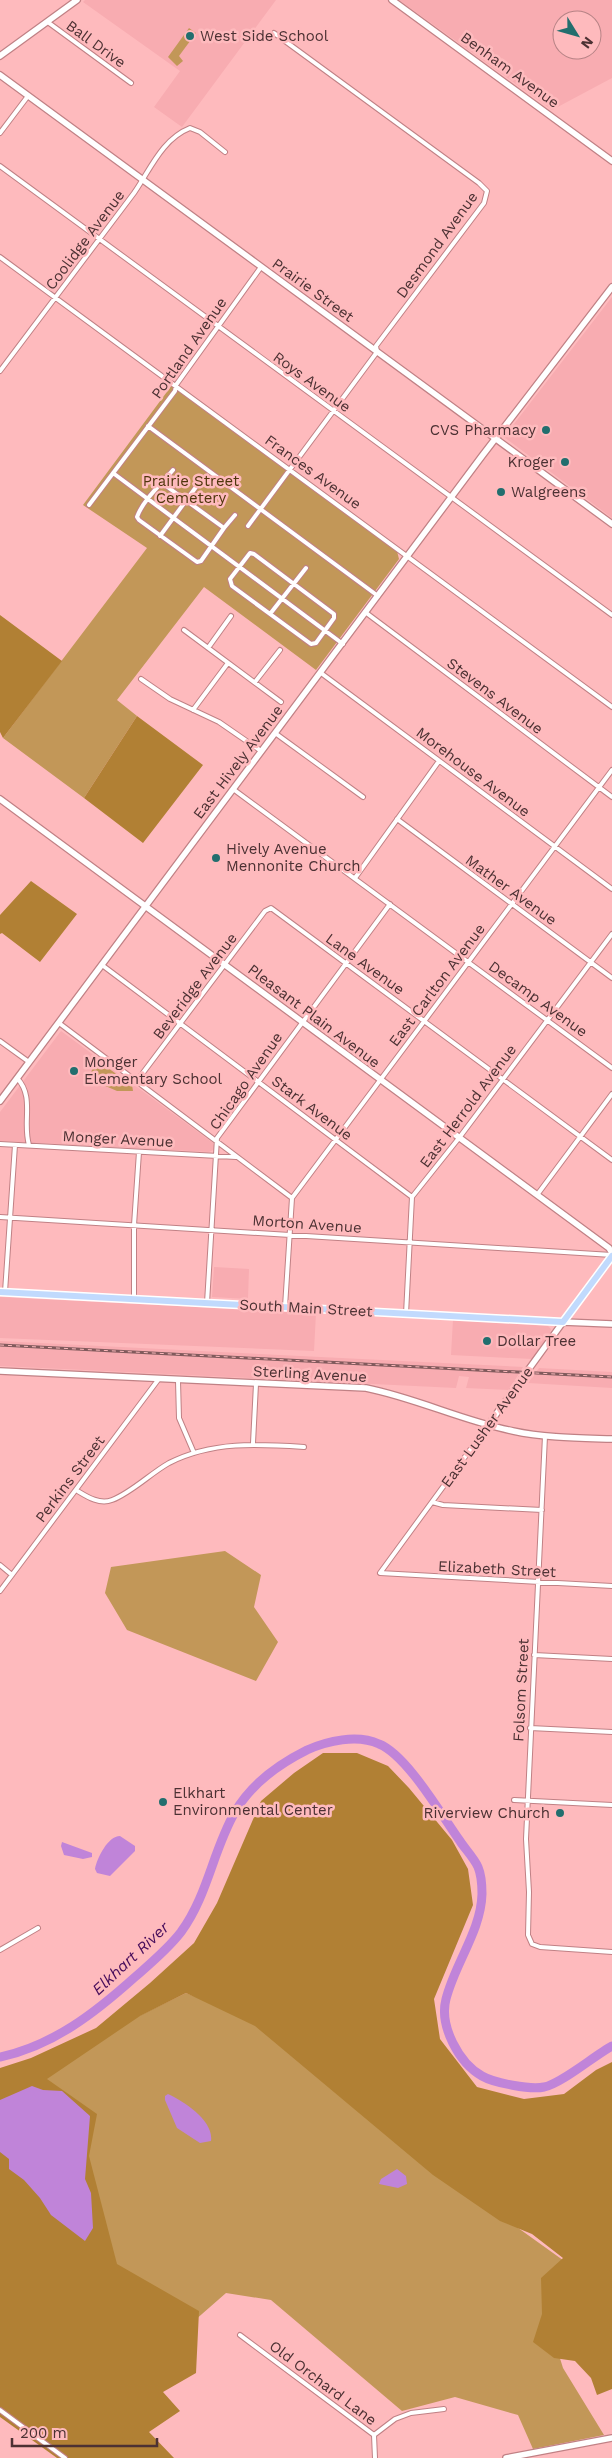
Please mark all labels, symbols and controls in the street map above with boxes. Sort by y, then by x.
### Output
north arrow [552,10,602,60]
street label: Ball Drive [63,16,129,72]
place label: West Side School [200,27,329,45]
street label: Benham Avenue [457,28,563,112]
marker: West Side School [184,30,196,42]
text: N [578,34,597,52]
street label: Coolidge Avenue [42,186,128,294]
street label: Desmond Avenue [392,188,482,302]
street label: Prairie Street [269,254,358,326]
street label: Portland Avenue [147,294,231,402]
street label: Roys Avenue [270,348,354,416]
place label: CVS Pharmacy [430,421,536,439]
marker: CVS Pharmacy [540,424,552,436]
street label: Frances Avenue [261,431,365,513]
place label: Kroger [508,453,555,471]
marker: Kroger [559,456,571,468]
park label: Prairie Street Cemetery [143,472,240,507]
place label: Walgreens [511,483,586,501]
marker: Walgreens [495,486,507,498]
street label: Stevens Avenue [443,654,547,738]
street label: East Hively Avenue [189,701,287,823]
street label: Morehouse Avenue [413,723,533,821]
place label: Hively Avenue Mennonite Church [226,840,361,875]
street label: Mather Avenue [462,851,560,929]
marker: Hively Avenue Mennonite Church [210,852,222,864]
street label: East Carlton Avenue [385,920,489,1050]
street label: Beveridge Avenue [149,929,241,1043]
street label: Lane Avenue [322,929,408,999]
street label: Decamp Avenue [485,957,591,1041]
street label: Pleasant Plain Avenue [244,960,384,1072]
street label: Chicago Avenue [206,1029,286,1133]
street label: East Herrold Avenue [416,1041,520,1171]
place label: Monger Elementary School [84,1053,223,1088]
marker: Monger Elementary School [68,1065,80,1077]
street label: Stark Avenue [268,1072,356,1144]
street label: Monger Avenue [62,1127,174,1151]
street label: Morton Avenue [252,1211,362,1237]
street label: South Main Street [239,1296,374,1321]
place label: Dollar Tree [497,1332,576,1350]
marker: Dollar Tree [481,1335,493,1347]
street label: Sterling Avenue [253,1362,367,1386]
street label: East Lusher Avenue [437,1363,537,1491]
street label: Perkins Street [32,1432,109,1526]
street label: Elizabeth Street [437,1557,557,1581]
street label: Folsom Street [509,1637,533,1742]
place label: Elkhart Environmental Center [173,1784,333,1819]
marker: Elkhart Environmental Center [157,1796,169,1808]
place label: Riverview Church [424,1804,550,1822]
marker: Riverview Church [554,1807,566,1819]
water label: Elkhart River [88,1917,173,1999]
street label: Old Orchard Lane [266,2337,380,2429]
scale bar [12,2416,158,2448]
text: 200 m [20,2424,67,2442]

